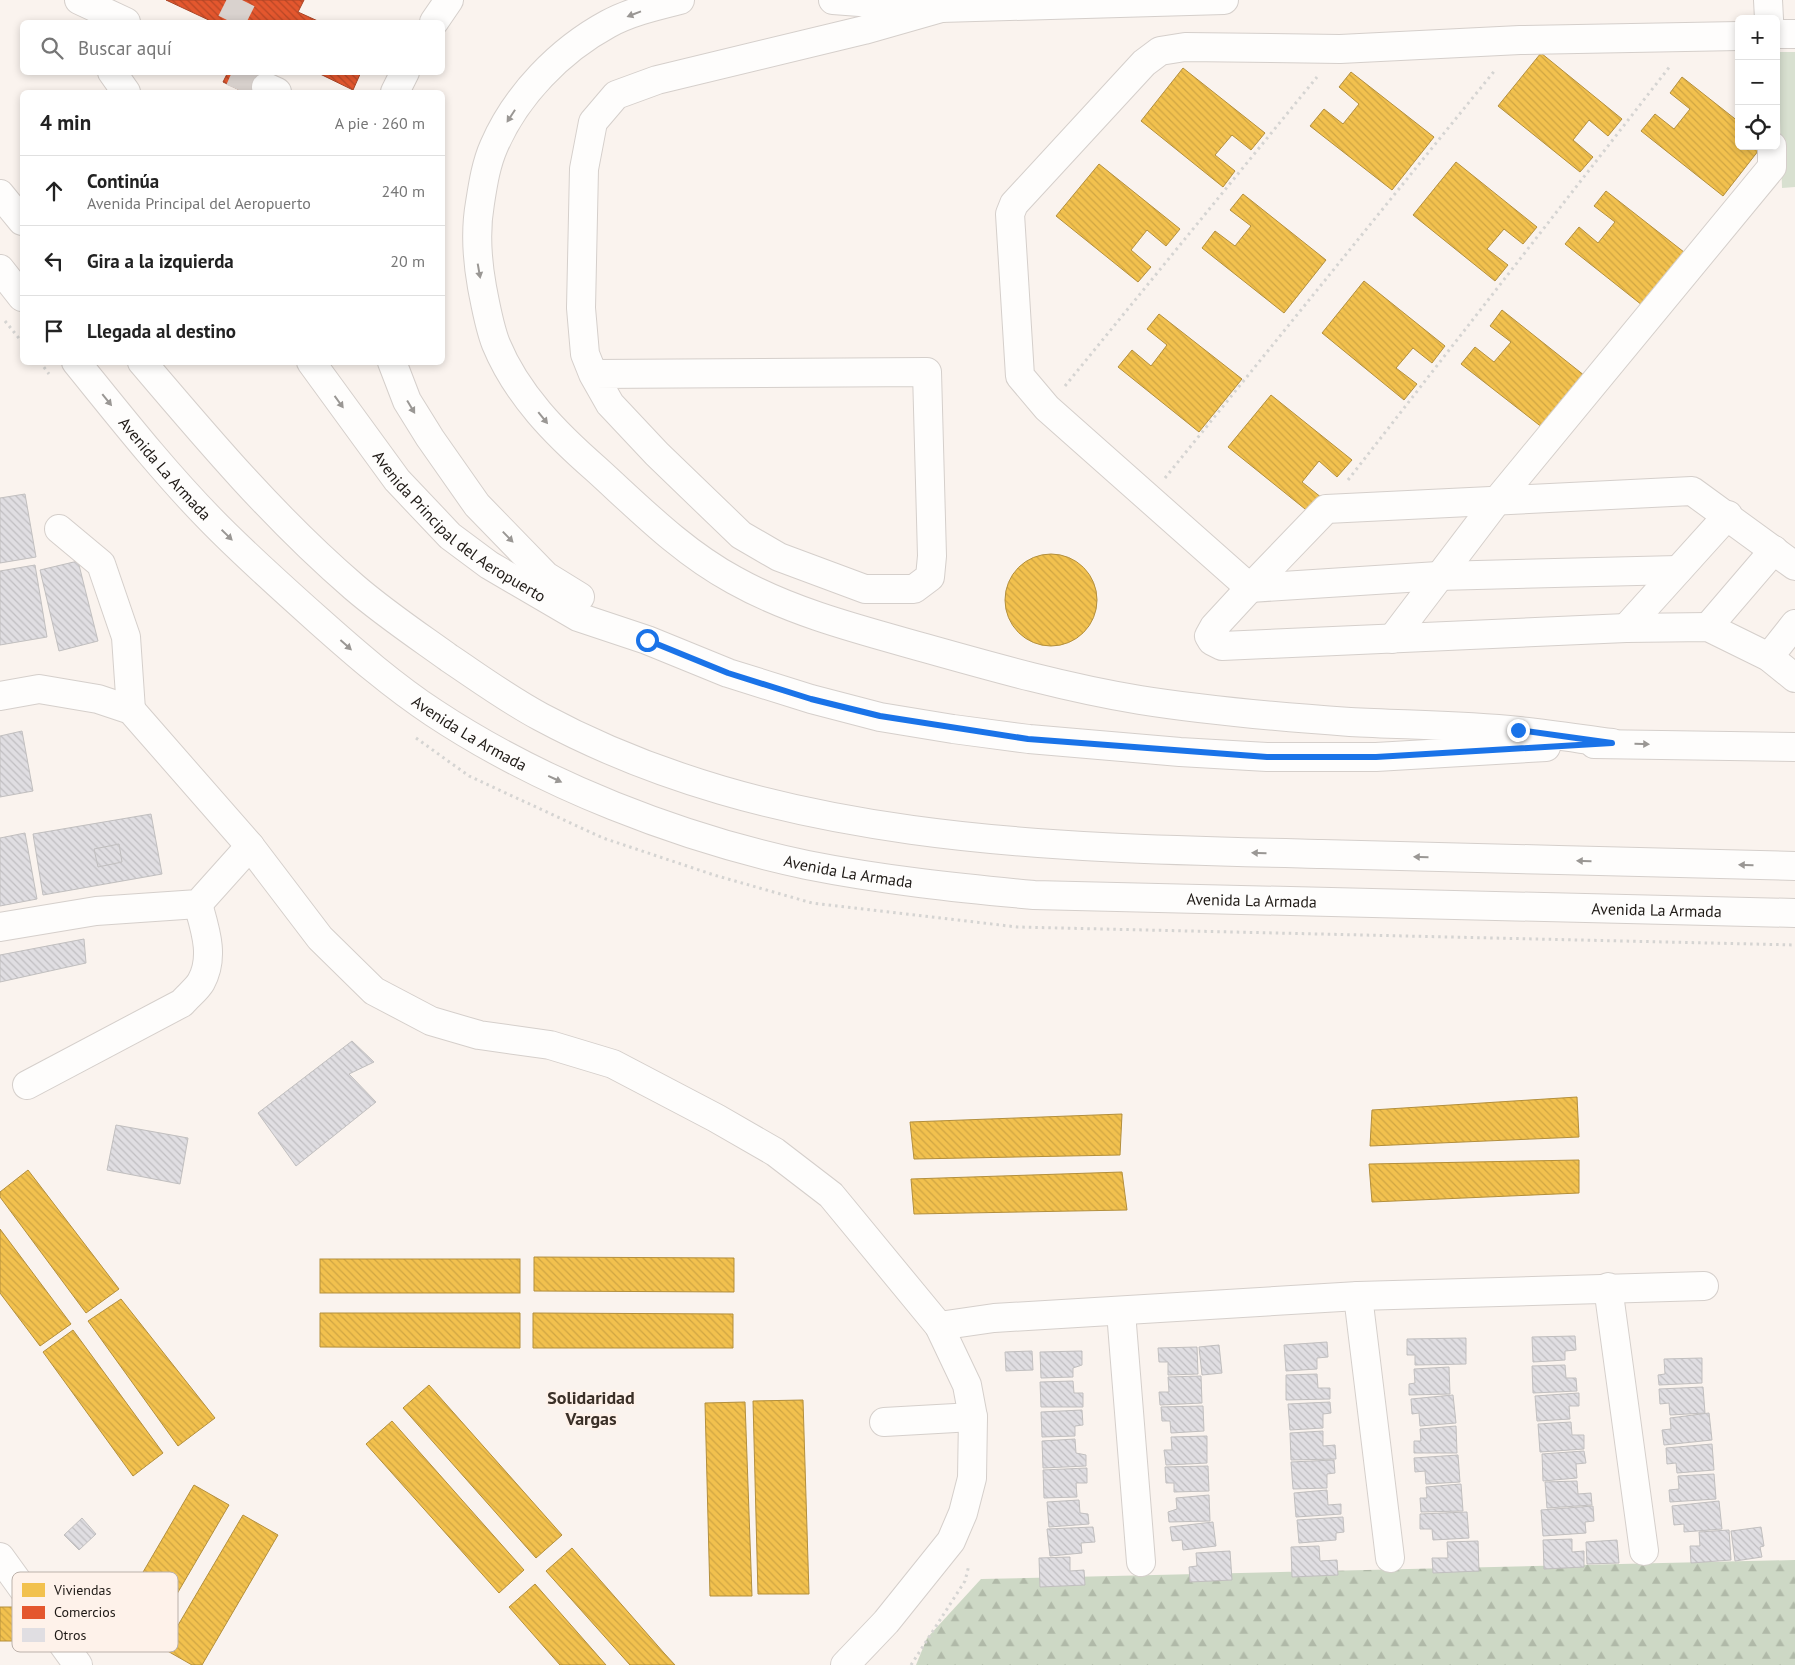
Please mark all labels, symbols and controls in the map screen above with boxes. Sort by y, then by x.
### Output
one-way arrow [626,10,641,18]
map controls [1735,15,1780,150]
button: + [1735,15,1780,60]
search box [20,20,445,75]
icon: search [38,34,66,62]
text: Buscar aquí [78,36,172,60]
button: − [1735,60,1780,105]
button: locate [1735,105,1780,150]
text: 4 min [40,109,91,136]
one-way arrow [506,109,516,122]
text: A pie · 260 m [335,113,425,133]
text: Continúa [87,169,159,193]
icon: ahead [40,177,68,205]
text: 240 m [382,181,425,201]
text: Avenida Principal del Aeropuerto [87,193,311,213]
icon: left [40,247,68,275]
text: Gira a la izquierda [87,249,234,273]
text: 20 m [390,251,425,271]
one-way arrow [476,264,484,280]
icon: arrive [40,317,68,345]
text: Llegada al destino [87,319,236,343]
one-way arrow [101,394,112,407]
one-way arrow [334,395,345,408]
one-way arrow [407,401,416,414]
one-way arrow [537,411,548,424]
street label: Avenida La Armada [115,413,216,524]
street label: Avenida Principal del Aeropuerto [369,447,550,606]
one-way arrow [220,529,232,541]
one-way arrow [502,531,514,543]
route start [636,629,659,652]
one-way arrow [340,639,352,650]
street label: Avenida La Armada [408,691,530,775]
route end [1507,719,1530,742]
one-way arrow [1635,740,1651,748]
one-way arrow [548,775,563,784]
one-way arrow [1251,849,1267,857]
street label: Avenida La Armada [782,850,914,892]
one-way arrow [1413,853,1429,861]
one-way arrow [1576,857,1592,865]
one-way arrow [1738,861,1754,869]
street label: Avenida La Armada [1186,889,1317,912]
street label: Avenida La Armada [1591,898,1722,921]
district label: Solidaridad Vargas [547,1386,635,1430]
legend [12,1572,178,1652]
text: Viviendas [53,1581,111,1599]
text: Comercios [54,1603,116,1621]
text: Otros [54,1626,87,1644]

